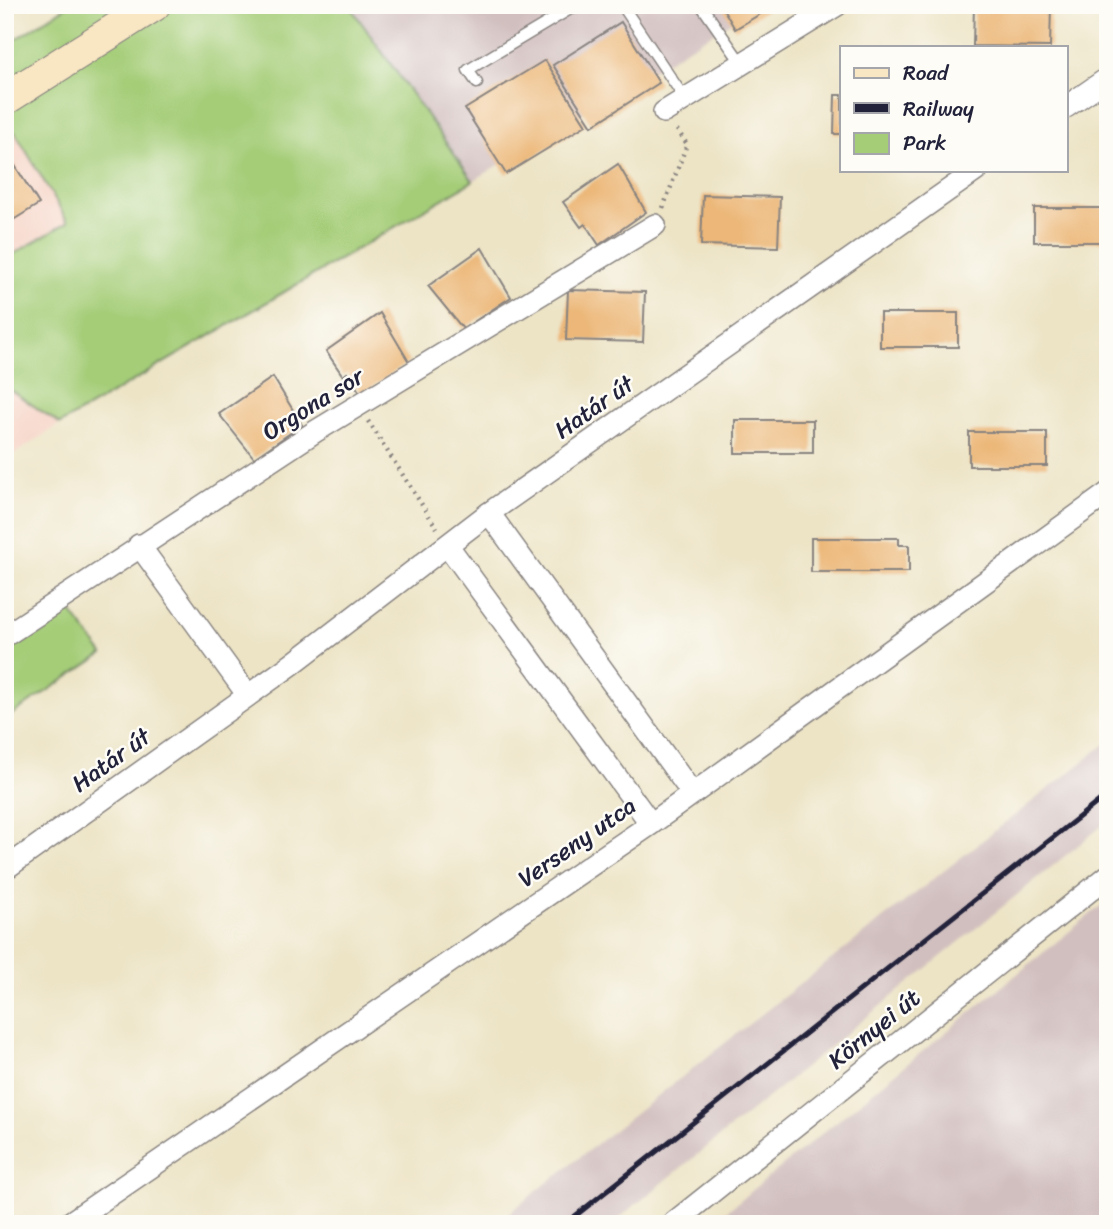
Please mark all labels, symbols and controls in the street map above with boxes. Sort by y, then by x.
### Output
legend [840,46,1068,172]
text: Road [903,54,950,92]
text: Railway [903,90,974,128]
text: Park [903,124,946,162]
street label: Orgona sor [254,355,374,452]
street label: Határ út [545,363,644,450]
street label: Határ út [62,716,161,803]
street label: Verseny utca [509,786,645,898]
street label: Környei út [818,978,930,1080]

